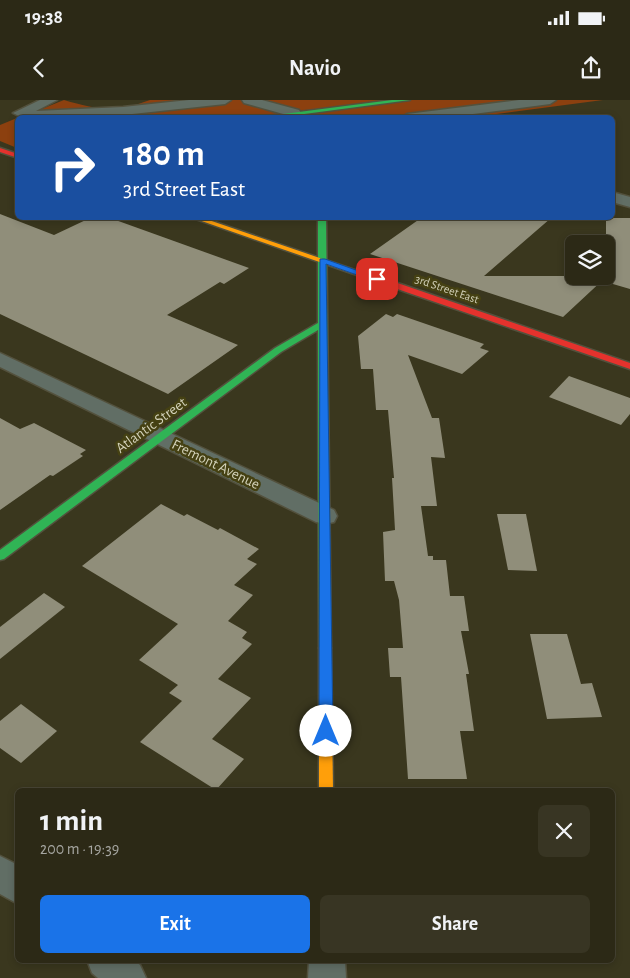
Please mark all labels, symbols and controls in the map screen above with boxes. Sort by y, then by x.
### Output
text: 19:38 [25,8,63,27]
icon: back [25,54,53,82]
icon: share [577,54,605,82]
text: Navio [289,57,341,79]
icon: right [40,135,105,200]
text: 180 m [123,137,205,172]
text: 3rd Street East [123,178,245,200]
map controls [565,235,615,285]
button: layers [565,235,615,285]
pin [356,258,398,300]
icon: arrive [363,265,391,293]
street label: 3rd Street East [414,272,481,306]
street label: Atlantic Street [113,395,190,456]
street label: Fremont Avenue [170,437,262,492]
position arrow [299,704,351,756]
button: close [538,805,590,857]
text: 1 min [40,806,103,836]
text: 200 m · 19:39 [40,841,119,857]
button: Exit [40,895,310,953]
button: Share [320,895,590,953]

